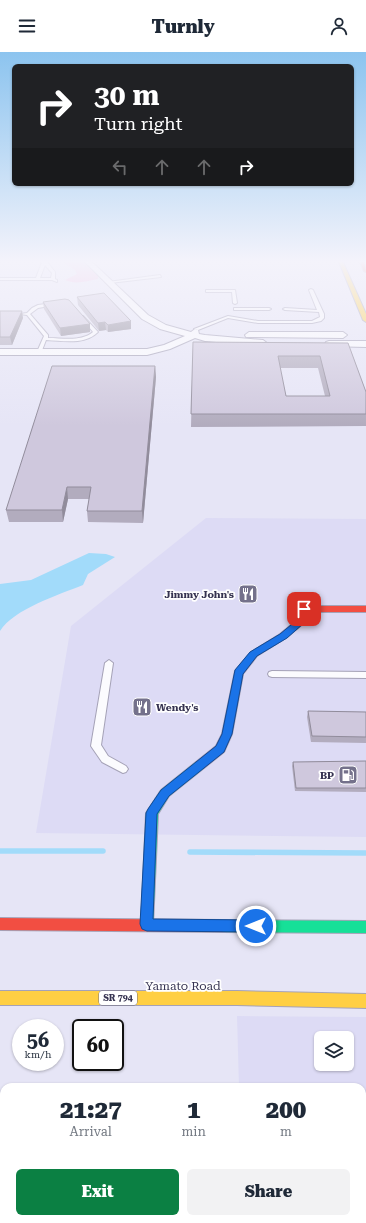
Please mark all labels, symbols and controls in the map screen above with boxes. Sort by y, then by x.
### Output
icon: menu [16,15,38,37]
icon: person [328,15,350,37]
text: Turnly [151,16,215,37]
text: 30 m [94,79,159,112]
icon: right [28,80,80,132]
text: Turn right [94,113,182,134]
icon: left [109,156,131,178]
icon: ahead [151,156,173,178]
icon: ahead [193,156,215,178]
icon: right [235,156,257,178]
restaurant icon: Jimmy John's [237,583,259,605]
place label: Jimmy John's [164,589,234,600]
pin [287,592,321,626]
icon: arrive [293,598,315,620]
restaurant icon: Wendy's [131,696,153,718]
place label: Wendy's [156,702,199,713]
fuel station icon: BP [337,764,359,786]
place label: BP [320,770,334,781]
position arrow [235,905,277,947]
street label: Yamato Road [145,979,221,993]
road number: SR 794 [99,991,137,1005]
speed limit sign: 60 [72,1019,124,1071]
text: 56 [27,1028,49,1052]
map controls [314,1031,354,1071]
button: layers [314,1031,354,1071]
text: km/h [25,1049,51,1060]
text: 21:27 [60,1096,122,1124]
text: 1 [187,1096,200,1124]
text: 200 [266,1096,306,1124]
text: Arrival [70,1124,112,1139]
text: min [181,1124,206,1139]
text: m [280,1124,292,1139]
button: Exit [16,1169,179,1215]
button: Share [187,1169,350,1215]

